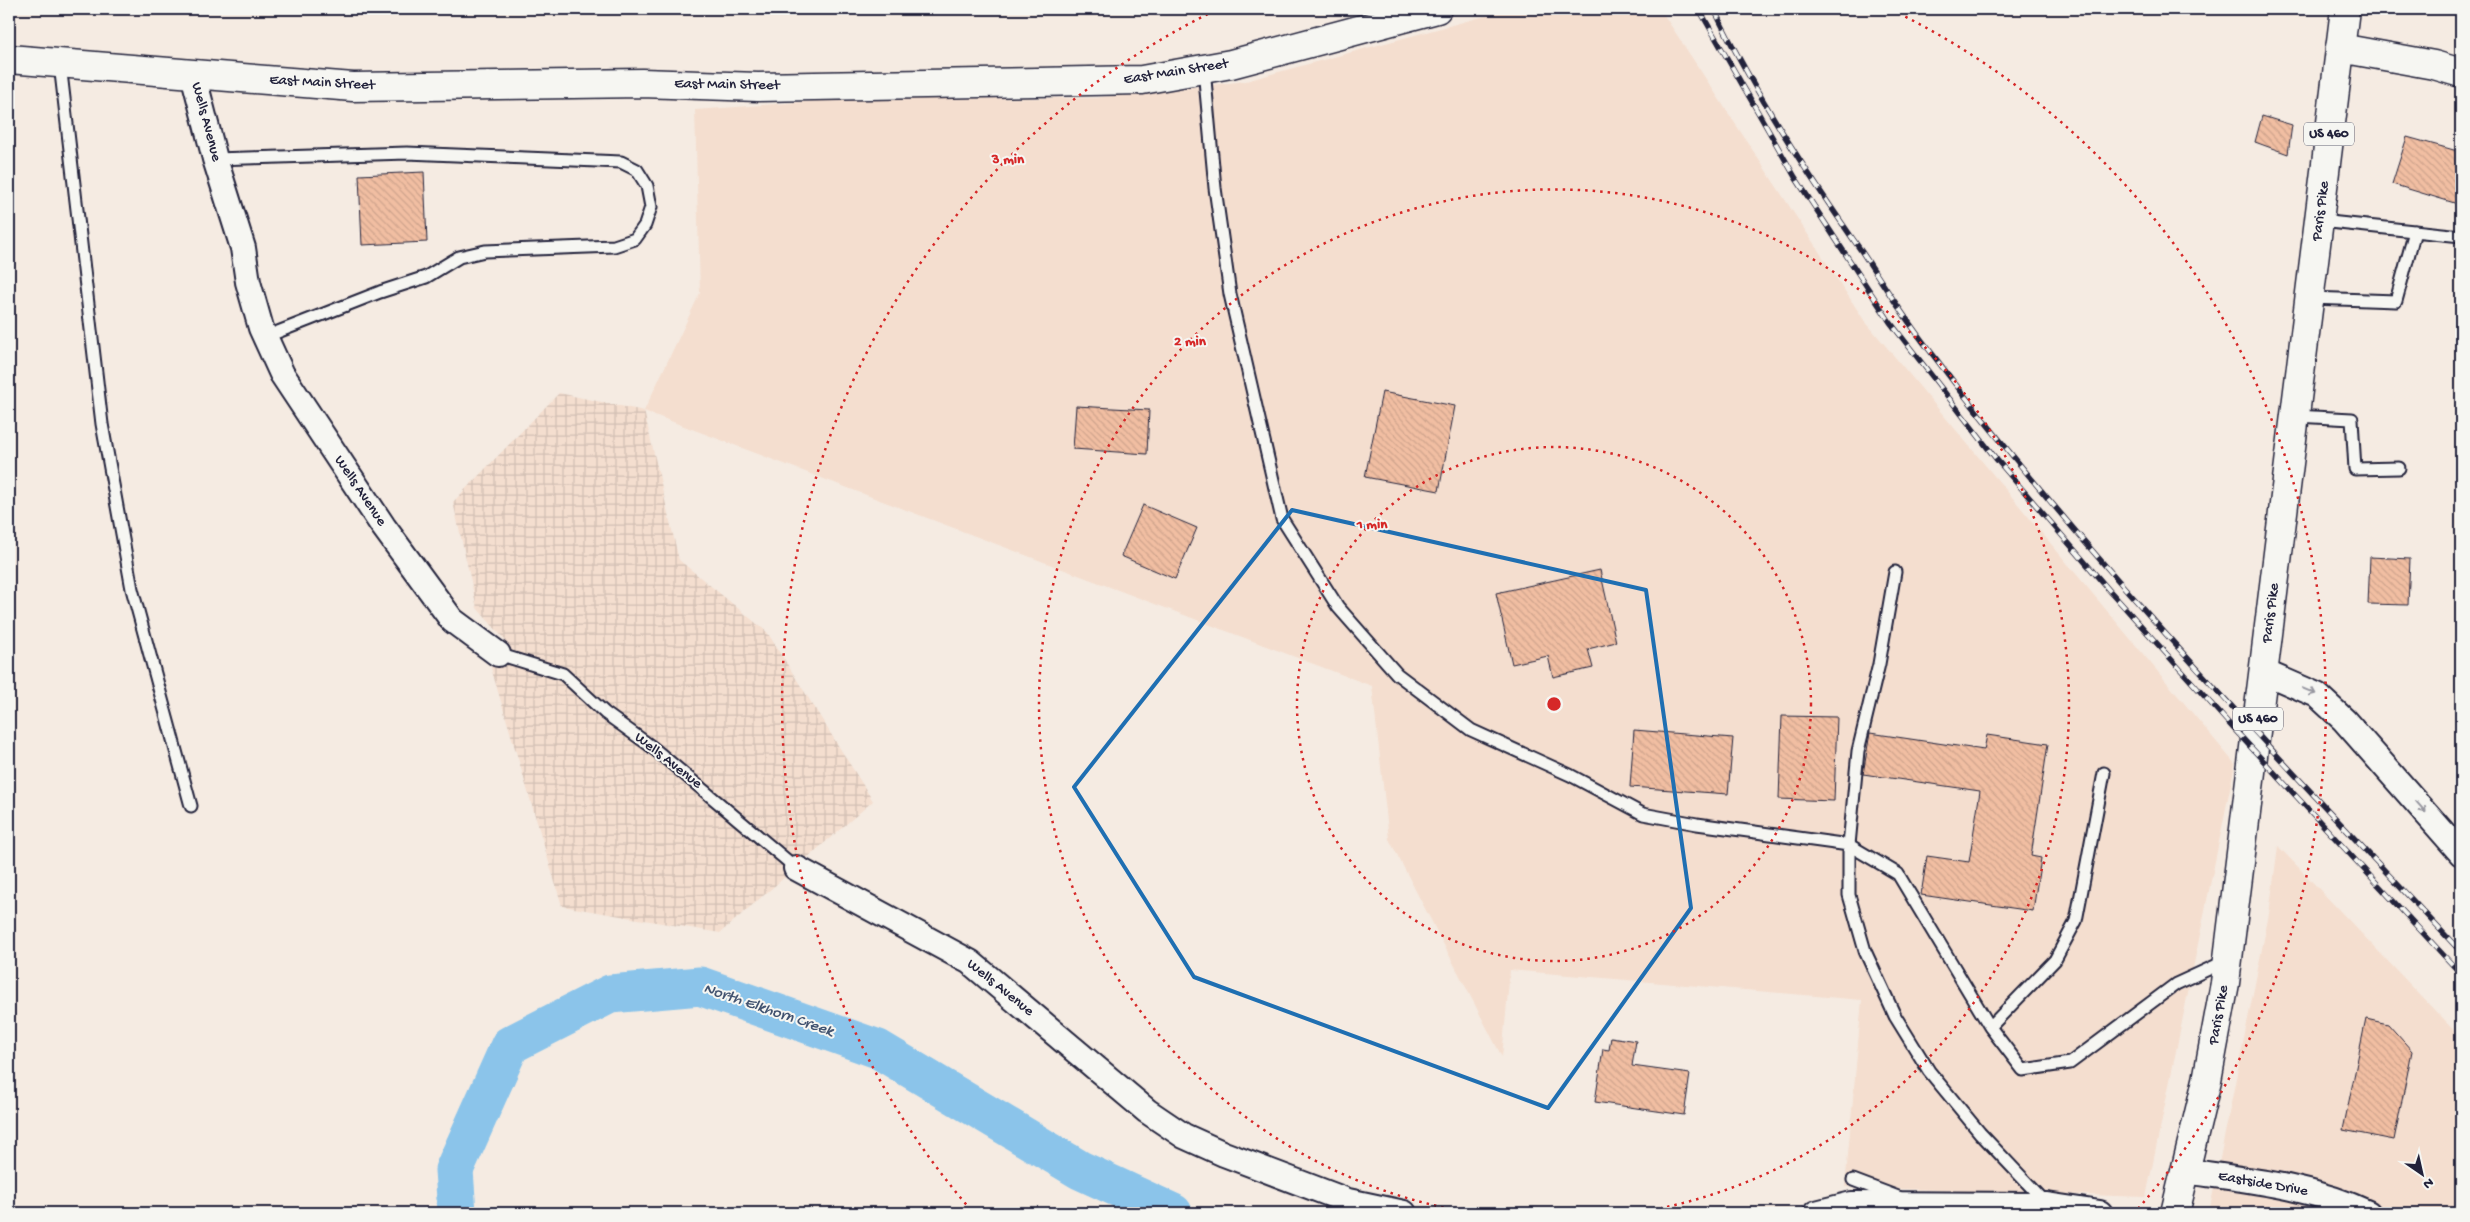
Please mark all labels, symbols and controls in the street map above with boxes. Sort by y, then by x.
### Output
street label: East Main Street [1122,55,1231,89]
street label: East Main Street [269,71,377,95]
street label: East Main Street [674,75,782,95]
street label: Wells Avenue [187,80,225,164]
road number: US 460 [2304,122,2354,146]
text: 3 min [991,151,1025,169]
street label: Paris Pike [2308,180,2334,243]
text: 2 min [1174,333,1207,351]
street label: Wells Avenue [330,452,390,530]
text: 1 min [1356,516,1388,534]
street label: Paris Pike [2258,582,2284,645]
one-way arrow [2301,687,2316,697]
centre of rings [1545,695,1563,713]
road number: US 460 [2233,708,2283,731]
street label: Wells Avenue [630,729,706,793]
one-way arrow [2415,801,2427,814]
street label: Wells Avenue [963,955,1037,1021]
water label: North Elkhorn Creek [701,980,837,1043]
street label: Paris Pike [2205,984,2233,1047]
north arrow [2398,1150,2448,1200]
street label: Eastside Drive [2217,1167,2310,1201]
text: N [2419,1173,2436,1192]

